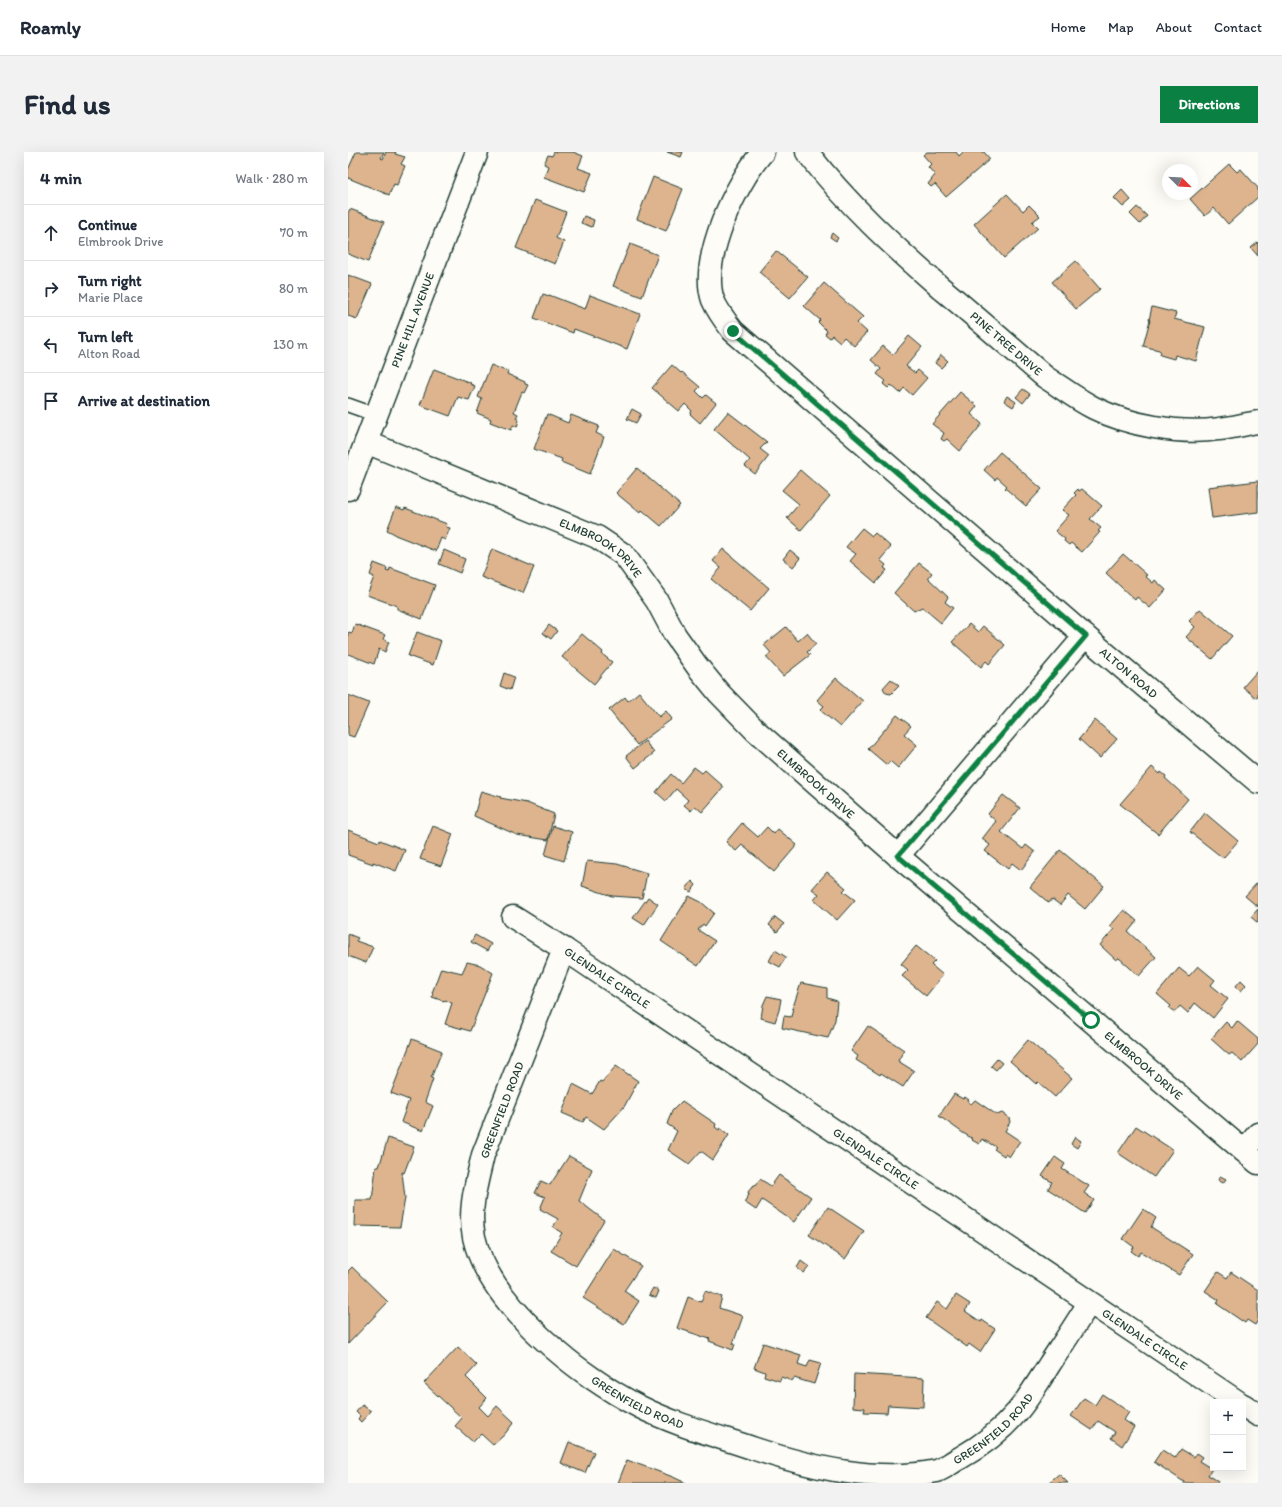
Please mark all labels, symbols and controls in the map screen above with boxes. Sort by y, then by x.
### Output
text: Roamly [20,16,81,39]
text: Home [1051,19,1086,36]
text: Map [1108,19,1134,36]
text: About [1156,19,1192,36]
text: Contact [1214,19,1262,36]
button: Directions [1160,86,1258,123]
text: Find us [24,87,111,121]
north arrow [1162,164,1198,200]
text: 4 min [40,168,82,188]
text: Walk · 280 m [235,171,308,186]
text: Continue [78,216,137,234]
icon: ahead [40,222,62,244]
text: 70 m [280,225,308,240]
text: Elmbrook Drive [78,234,163,249]
street label: PINE HILL AVENUE [388,270,437,369]
text: Turn right [78,272,142,290]
icon: right [40,278,62,300]
text: 80 m [279,281,308,296]
text: Marie Place [78,290,143,305]
street label: PINE TREE DRIVE [967,309,1045,379]
route end [724,322,742,340]
text: Turn left [78,328,133,346]
icon: left [40,334,62,356]
text: 130 m [273,337,308,352]
text: Alton Road [78,346,140,361]
icon: arrive [40,390,62,412]
text: Arrive at destination [78,392,210,410]
street label: ELMBROOK DRIVE [557,515,645,580]
street label: ALTON ROAD [1097,645,1161,701]
street label: ELMBROOK DRIVE [774,746,858,822]
street label: GLENDALE CIRCLE [562,944,653,1012]
route start [1082,1011,1100,1029]
street label: ELMBROOK DRIVE [1101,1028,1186,1103]
street label: GREENFIELD ROAD [477,1059,527,1160]
street label: GLENDALE CIRCLE [830,1125,922,1193]
street label: GLENDALE CIRCLE [1099,1306,1190,1373]
street label: GREENFIELD ROAD [589,1373,686,1432]
street label: GREENFIELD ROAD [951,1390,1036,1467]
map controls [1210,1399,1246,1471]
button: + [1210,1399,1246,1435]
button: − [1210,1435,1246,1471]

